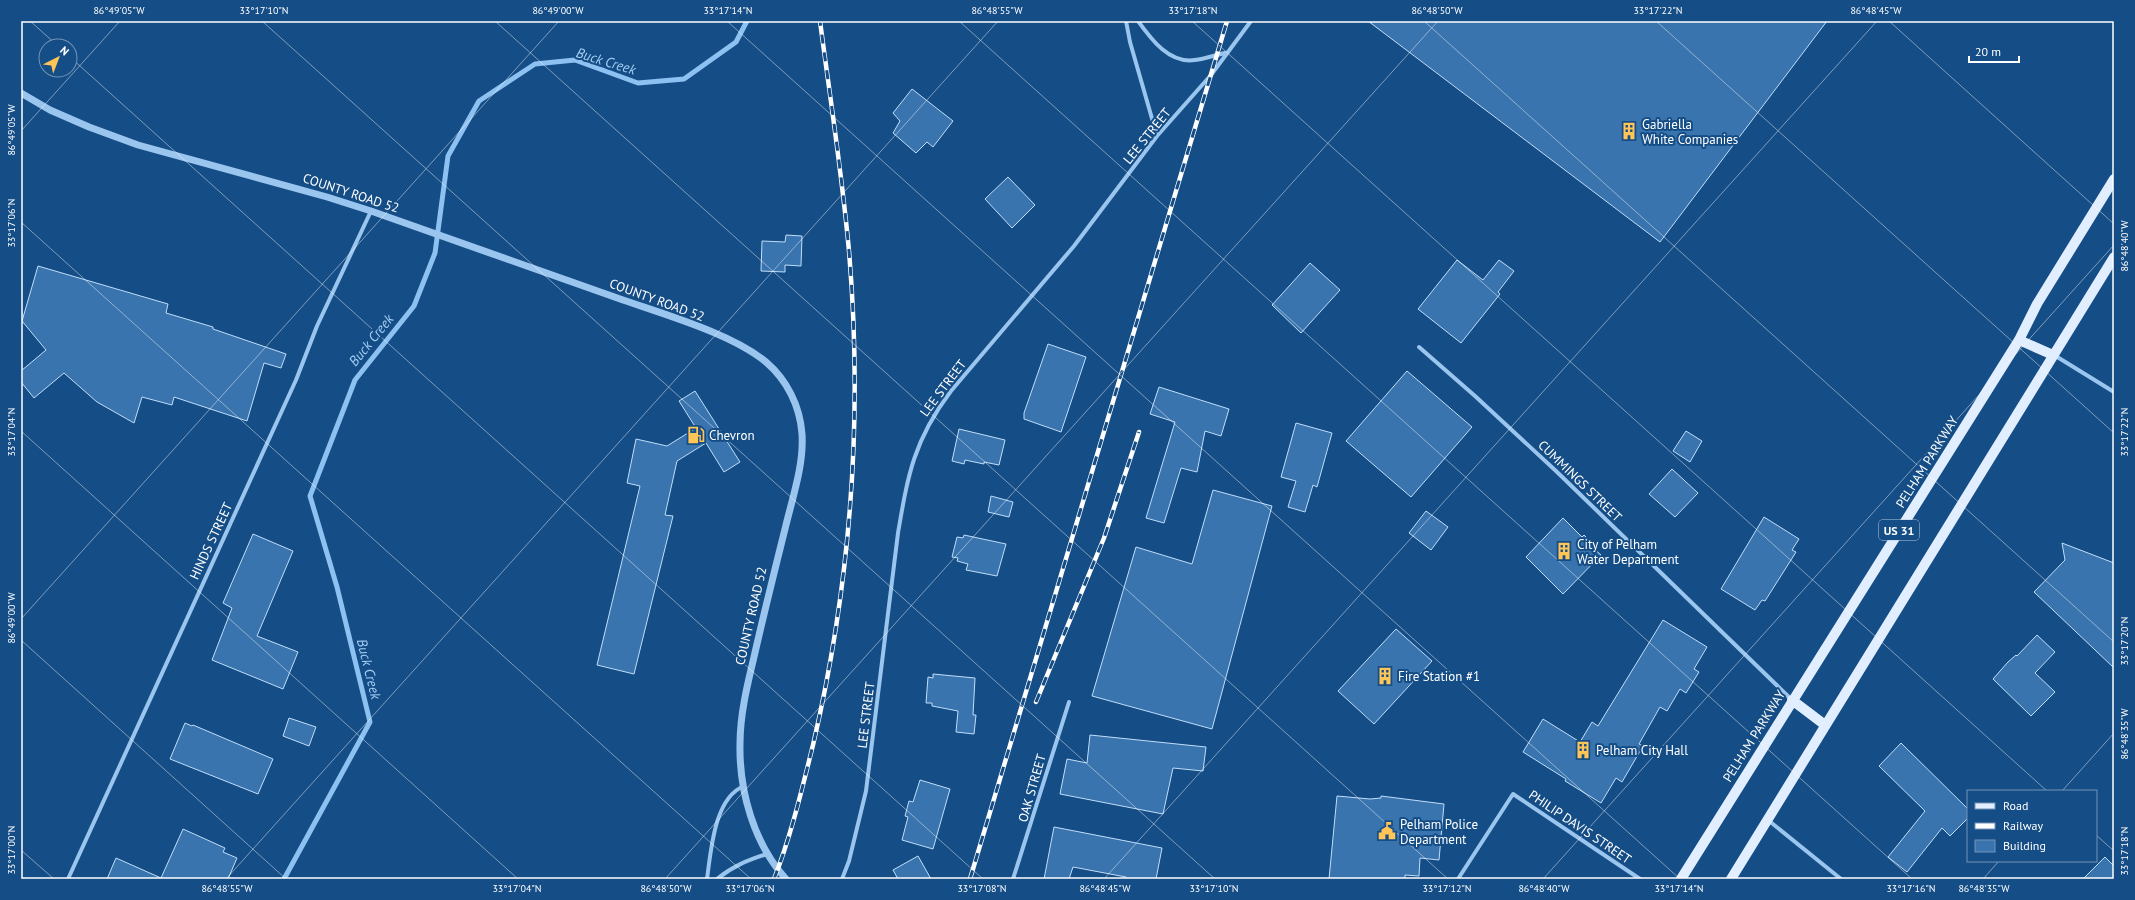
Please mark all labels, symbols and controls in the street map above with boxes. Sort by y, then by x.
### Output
text: 86°49'05"W [93,4,145,17]
text: 33°17'10"N [239,4,289,17]
text: 86°49'00"W [532,4,584,17]
text: 33°17'14"N [703,4,753,17]
text: 86°48'55"W [971,4,1023,17]
text: 33°17'18"N [1168,4,1218,17]
text: 86°48'50"W [1411,4,1463,17]
text: 33°17'22"N [1633,4,1683,17]
text: 86°48'45"W [1850,4,1902,17]
north arrow [38,38,78,78]
scale bar [1969,38,2019,64]
text: N [57,43,72,58]
water label: Buck Creek [574,43,639,79]
text: 20 m [1975,44,2001,59]
text: 86°49'05"W [5,104,18,156]
street label: LEE STREET [1119,105,1175,167]
place label: Gabriella White Companies [1642,116,1738,148]
building icon: Gabriella White Companies [1619,121,1639,141]
street label: COUNTY ROAD 52 [301,169,401,217]
text: 33°17'06"N [5,198,18,248]
text: 86°48'40"W [2118,220,2131,272]
street label: COUNTY ROAD 52 [607,275,707,325]
water label: Buck Creek [345,310,398,370]
street label: LEE STREET [916,356,970,420]
text: 33°17'04"N [5,407,18,457]
text: 33°17'22"N [2118,407,2131,457]
street label: PELHAM PARKWAY [1892,412,1962,511]
fuel station icon: Chevron [686,425,706,445]
place label: Chevron [709,427,755,444]
street label: CUMMINGS STREET [1534,437,1626,525]
street label: HINDS STREET [186,500,236,582]
road number: US 31 [1879,520,1919,540]
place label: City of Pelham Water Department [1577,536,1680,568]
building icon: City of Pelham Water Department [1554,541,1574,561]
street label: COUNTY ROAD 52 [731,565,771,667]
text: 86°49'00"W [5,592,18,644]
text: 33°17'20"N [2118,616,2131,666]
water label: Buck Creek [353,637,385,702]
building icon: Fire Station #1 [1375,666,1395,686]
place label: Fire Station #1 [1398,668,1480,685]
street label: LEE STREET [853,681,879,749]
street label: PELHAM PARKWAY [1719,686,1789,785]
text: 86°48'35"W [2118,708,2131,760]
building icon: Pelham City Hall [1573,740,1593,760]
place label: Pelham City Hall [1596,742,1688,759]
street label: OAK STREET [1014,752,1050,824]
street label: PHILIP DAVIS STREET [1525,786,1635,868]
legend [1967,790,2097,862]
text: Road [2003,798,2028,813]
place label: Pelham Police Department [1400,816,1478,848]
text: Railway [2003,818,2043,833]
public building icon: Pelham Police Department [1377,821,1397,841]
text: 33°17'00"N [5,825,18,875]
text: 33°17'18"N [2118,826,2131,876]
text: Building [2003,838,2046,853]
text: 86°48'55"W [201,882,253,895]
text: 33°17'04"N [492,882,542,895]
text: 86°48'50"W [640,882,692,895]
text: 33°17'06"N [725,882,775,895]
text: 33°17'08"N [957,882,1007,895]
text: 86°48'45"W [1079,882,1131,895]
text: 33°17'10"N [1189,882,1239,895]
text: 33°17'12"N [1422,882,1472,895]
text: 86°48'40"W [1518,882,1570,895]
text: 33°17'14"N [1654,882,1704,895]
text: 33°17'16"N [1886,882,1936,895]
text: 86°48'35"W [1958,882,2010,895]

